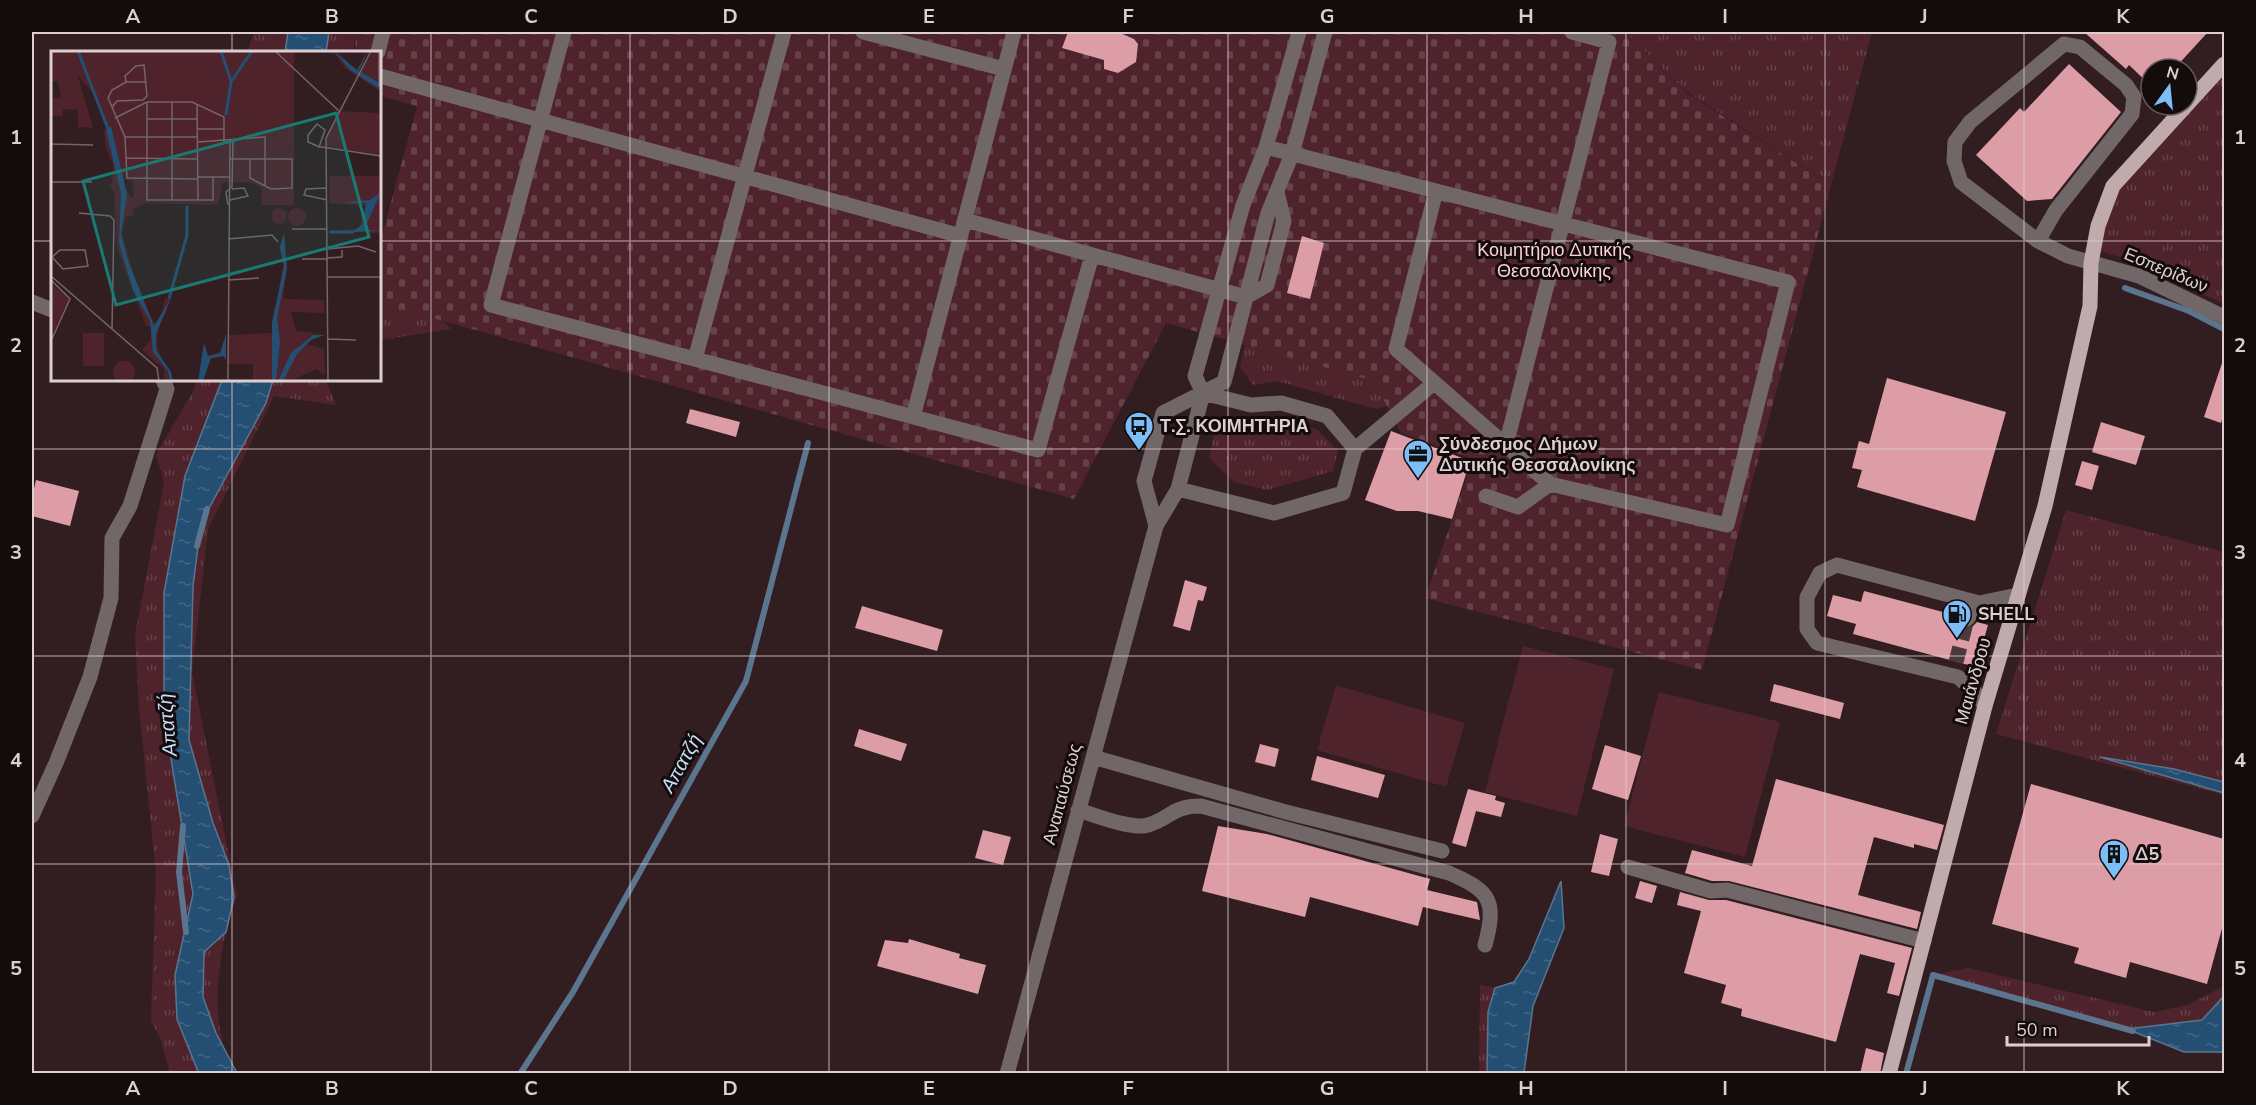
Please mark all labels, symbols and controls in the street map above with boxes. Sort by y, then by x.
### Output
text: A [126,3,141,30]
text: B [325,3,339,30]
text: C [524,3,538,30]
text: D [722,3,738,30]
text: E [923,3,935,30]
text: F [1122,3,1134,30]
text: G [1320,3,1334,30]
text: H [1518,3,1534,30]
text: I [1722,3,1728,30]
text: J [1919,3,1928,30]
text: K [2116,3,2130,30]
inset map [51,51,381,381]
north arrow [2139,57,2199,117]
text: N [2164,61,2181,86]
text: 1 [10,124,22,151]
text: 1 [2234,124,2246,151]
park label: Κοιμητήριο Δυτικής Θεσσαλονίκης [1477,238,1631,283]
street label: Εσπερίδων [2120,242,2212,298]
text: 2 [10,332,22,359]
text: 2 [2234,332,2246,359]
bus stop icon: Τ.Σ. ΚΟΙΜΗΤΗΡΙΑ [1123,410,1155,452]
place label: Τ.Σ. ΚΟΙΜΗΤΗΡΙΑ [1160,414,1309,438]
place label: Σύνδεσμος Δήμων Δυτικής Θεσσαλονίκης [1439,432,1636,477]
office icon: Σύνδεσμος Δήμων Δυτικής Θεσσαλονίκης [1402,438,1434,480]
text: 3 [10,539,22,566]
text: 3 [2234,539,2246,566]
fuel station icon: SHELL [1941,598,1973,640]
place label: SHELL [1978,602,2034,626]
street label: Μαιάνδρου [1949,635,1997,727]
water label: Απατζή [151,692,184,758]
water label: Απατζή [654,729,709,798]
street label: Αναπαύσεως [1037,740,1087,847]
text: 4 [10,747,22,774]
text: 4 [2234,747,2246,774]
building icon: Δ5 [2098,838,2130,880]
place label: Δ5 [2135,842,2159,866]
text: 5 [10,955,22,982]
text: 5 [2234,955,2246,982]
scale bar [2007,1009,2150,1047]
text: 50 m [2016,1018,2058,1042]
text: A [126,1075,141,1102]
text: B [325,1075,339,1102]
text: C [524,1075,538,1102]
text: D [722,1075,738,1102]
text: E [923,1075,935,1102]
text: F [1122,1075,1134,1102]
text: G [1320,1075,1334,1102]
text: H [1518,1075,1534,1102]
text: I [1722,1075,1728,1102]
text: J [1919,1075,1928,1102]
text: K [2116,1075,2130,1102]

